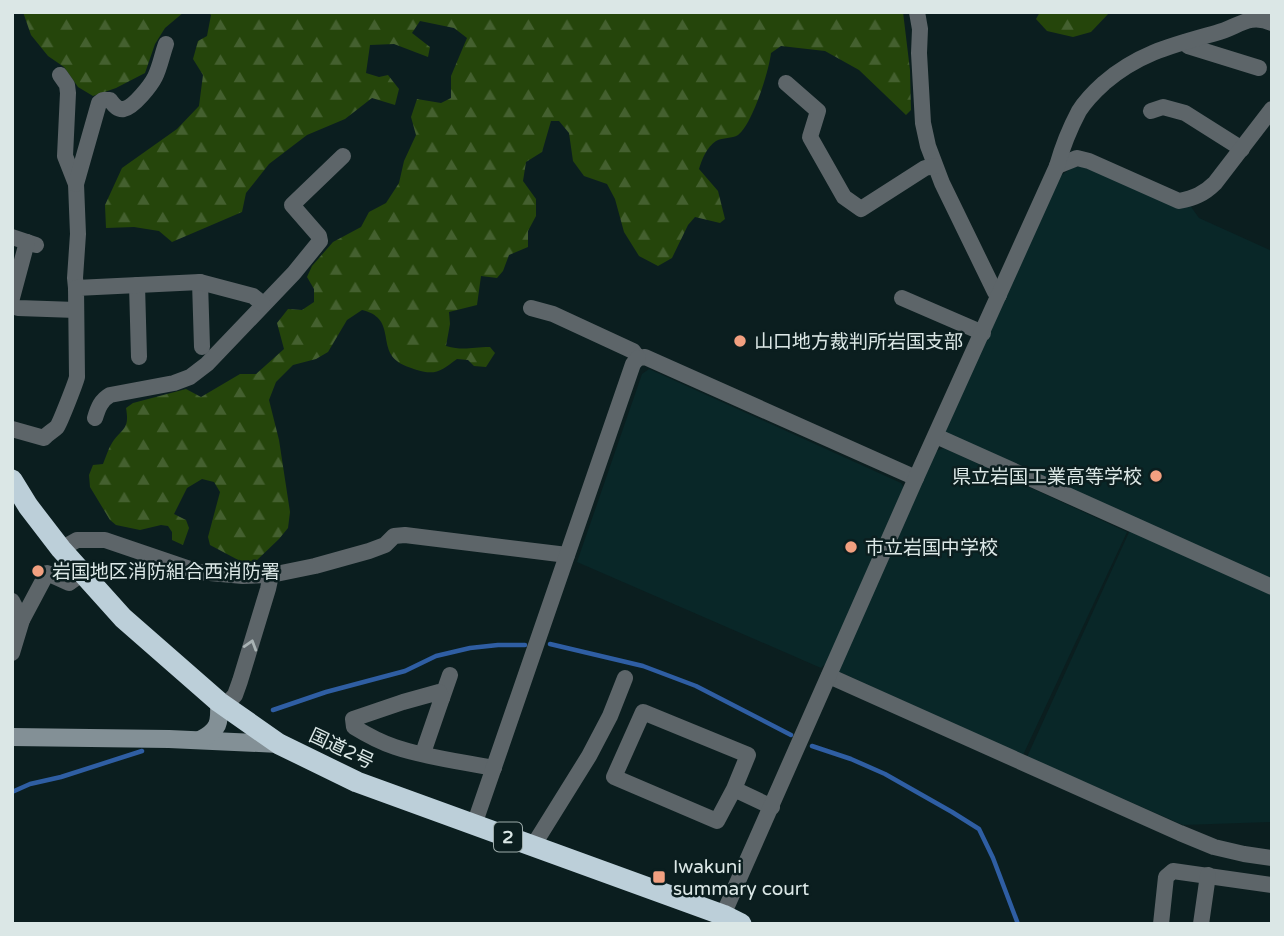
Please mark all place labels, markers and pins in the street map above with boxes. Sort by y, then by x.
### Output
place label: 山口地方裁判所岩国支部 [754,331,963,353]
marker: 山口地方裁判所岩国支部 [732,333,748,349]
place label: 県立岩国工業高等学校 [952,466,1142,488]
marker: 県立岩国工業高等学校 [1148,468,1164,484]
place label: 市立岩国中学校 [865,537,998,559]
marker: 市立岩国中学校 [843,539,859,555]
place label: 岩国地区消防組合西消防署 [52,561,280,583]
marker: 岩国地区消防組合西消防署 [30,563,46,579]
place label: Iwakuni summary court [673,856,809,900]
marker: Iwakuni summary court [651,869,667,885]

